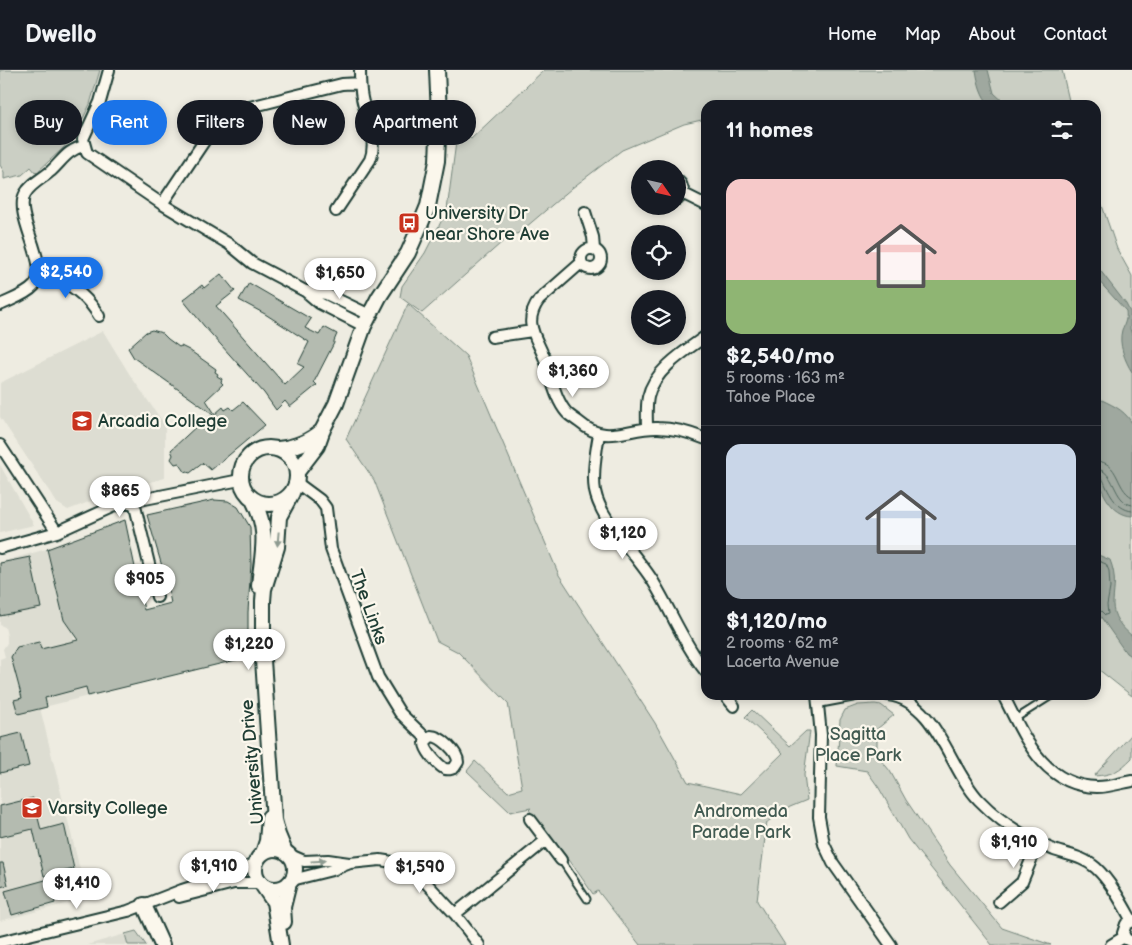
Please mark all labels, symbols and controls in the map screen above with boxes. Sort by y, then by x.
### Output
text: Dwello [25,20,97,49]
text: Home [828,24,877,45]
text: Map [905,24,941,45]
text: About [969,24,1016,45]
text: Contact [1044,24,1107,45]
chip: Buy [15,100,82,145]
chip: Rent [92,100,167,145]
chip: Filters [177,100,263,145]
chip: New [273,100,345,145]
chip: Apartment [355,100,476,145]
icon: filters [1048,116,1076,144]
text: 11 homes [726,118,813,143]
north arrow [631,160,686,215]
map controls [631,160,686,345]
place label: University Dr near Shore Ave [425,203,550,245]
bus stop icon: University Dr near Shore Ave [397,211,421,235]
icon: home [856,211,946,301]
button: locate [631,225,686,280]
pin: $2,540 [25,256,107,299]
pin: $1,650 [299,258,381,300]
text: $2,540 [40,263,92,282]
text: $1,650 [315,264,365,283]
button: layers [631,290,686,345]
text: $2,540/mo [726,344,834,369]
pin: $1,360 [532,356,614,398]
text: $1,360 [548,362,598,381]
text: 5 rooms · 163 m² [726,369,845,388]
text: Tahoe Place [726,388,815,407]
school or university icon: Arcadia College [70,409,94,433]
place label: Arcadia College [98,411,227,432]
pin: $865 [90,476,150,518]
icon: home [856,477,946,567]
text: $865 [100,482,140,501]
pin: $1,120 [582,518,664,560]
text: $1,120 [600,524,646,543]
one-way arrow [274,531,282,547]
pin: $905 [115,564,175,606]
street label: The Links [345,567,392,648]
text: $905 [125,570,165,589]
text: $1,120/mo [726,609,827,634]
pin: $1,220 [208,628,290,671]
text: 2 rooms · 62 m² [726,634,839,653]
text: $1,220 [224,635,274,654]
text: Lacerta Avenue [726,653,839,672]
street label: University Drive [237,698,268,825]
park label: Sagitta Place Park [815,724,901,766]
school or university icon: Varsity College [20,796,44,820]
place label: Varsity College [48,798,168,819]
park label: Andromeda Parade Park [691,801,791,843]
pin: $1,910 [973,826,1055,869]
text: $1,910 [991,833,1037,852]
pin: $1,910 [173,850,255,893]
pin: $1,590 [379,852,461,894]
text: $1,910 [191,857,237,876]
one-way arrow [311,857,327,865]
text: $1,590 [395,858,445,877]
pin: $1,410 [36,868,118,910]
text: $1,410 [54,874,100,893]

